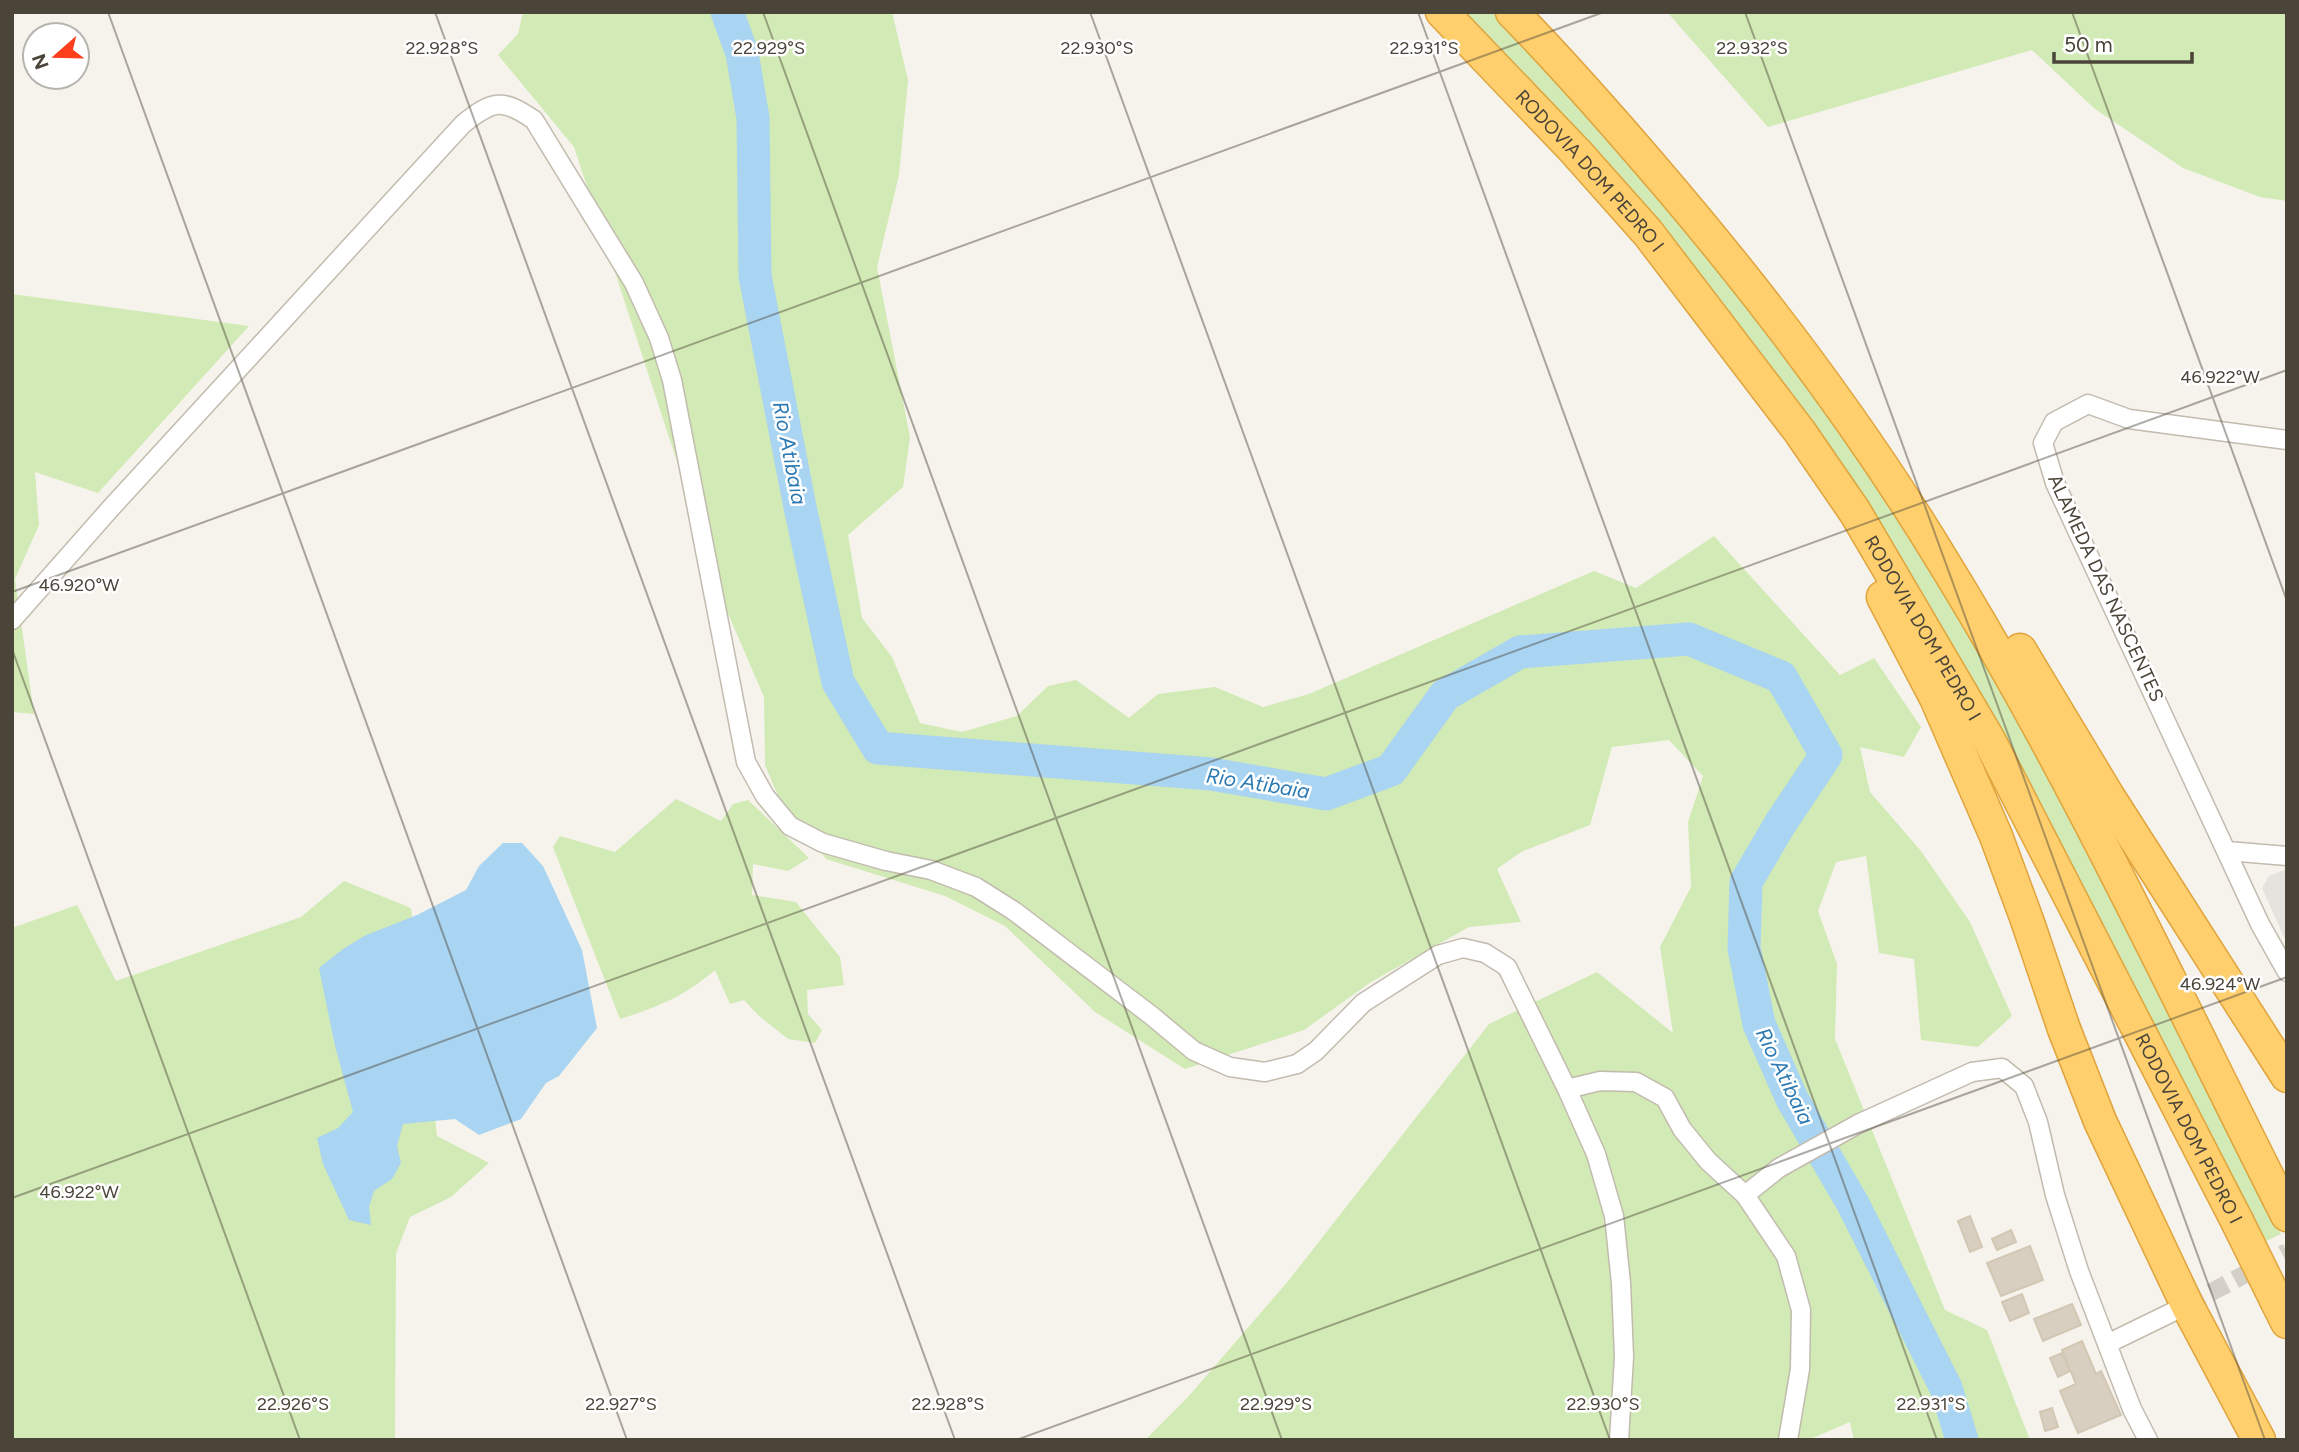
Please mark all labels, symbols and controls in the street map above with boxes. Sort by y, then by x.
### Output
north arrow [21,21,91,91]
scale bar [2054,21,2192,65]
text: 50 m [2064,32,2113,57]
text: 22.928°S [406,37,478,59]
text: 22.929°S [733,37,805,59]
text: 22.930°S [1060,37,1134,59]
text: 22.931°S [1390,37,1458,59]
text: 22.932°S [1716,37,1788,59]
text: N [27,51,54,72]
street label: RODOVIA DOM PEDRO I [1511,85,1669,256]
text: 46.922°W [2180,366,2260,388]
water label: Rio Atibaia [768,399,812,507]
street label: ALAMEDA DAS NASCENTES [2043,471,2169,705]
street label: RODOVIA DOM PEDRO I [1860,531,1986,724]
text: 46.920°W [39,574,120,596]
water label: Rio Atibaia [1204,762,1312,804]
text: 46.924°W [2180,973,2261,995]
water label: Rio Atibaia [1751,1023,1819,1129]
street label: RODOVIA DOM PEDRO I [2131,1029,2248,1227]
text: 46.922°W [39,1181,119,1203]
text: 22.926°S [257,1393,329,1415]
text: 22.927°S [585,1393,657,1415]
text: 22.928°S [912,1393,984,1415]
text: 22.929°S [1240,1393,1312,1415]
text: 22.930°S [1566,1393,1640,1415]
text: 22.931°S [1897,1393,1965,1415]

